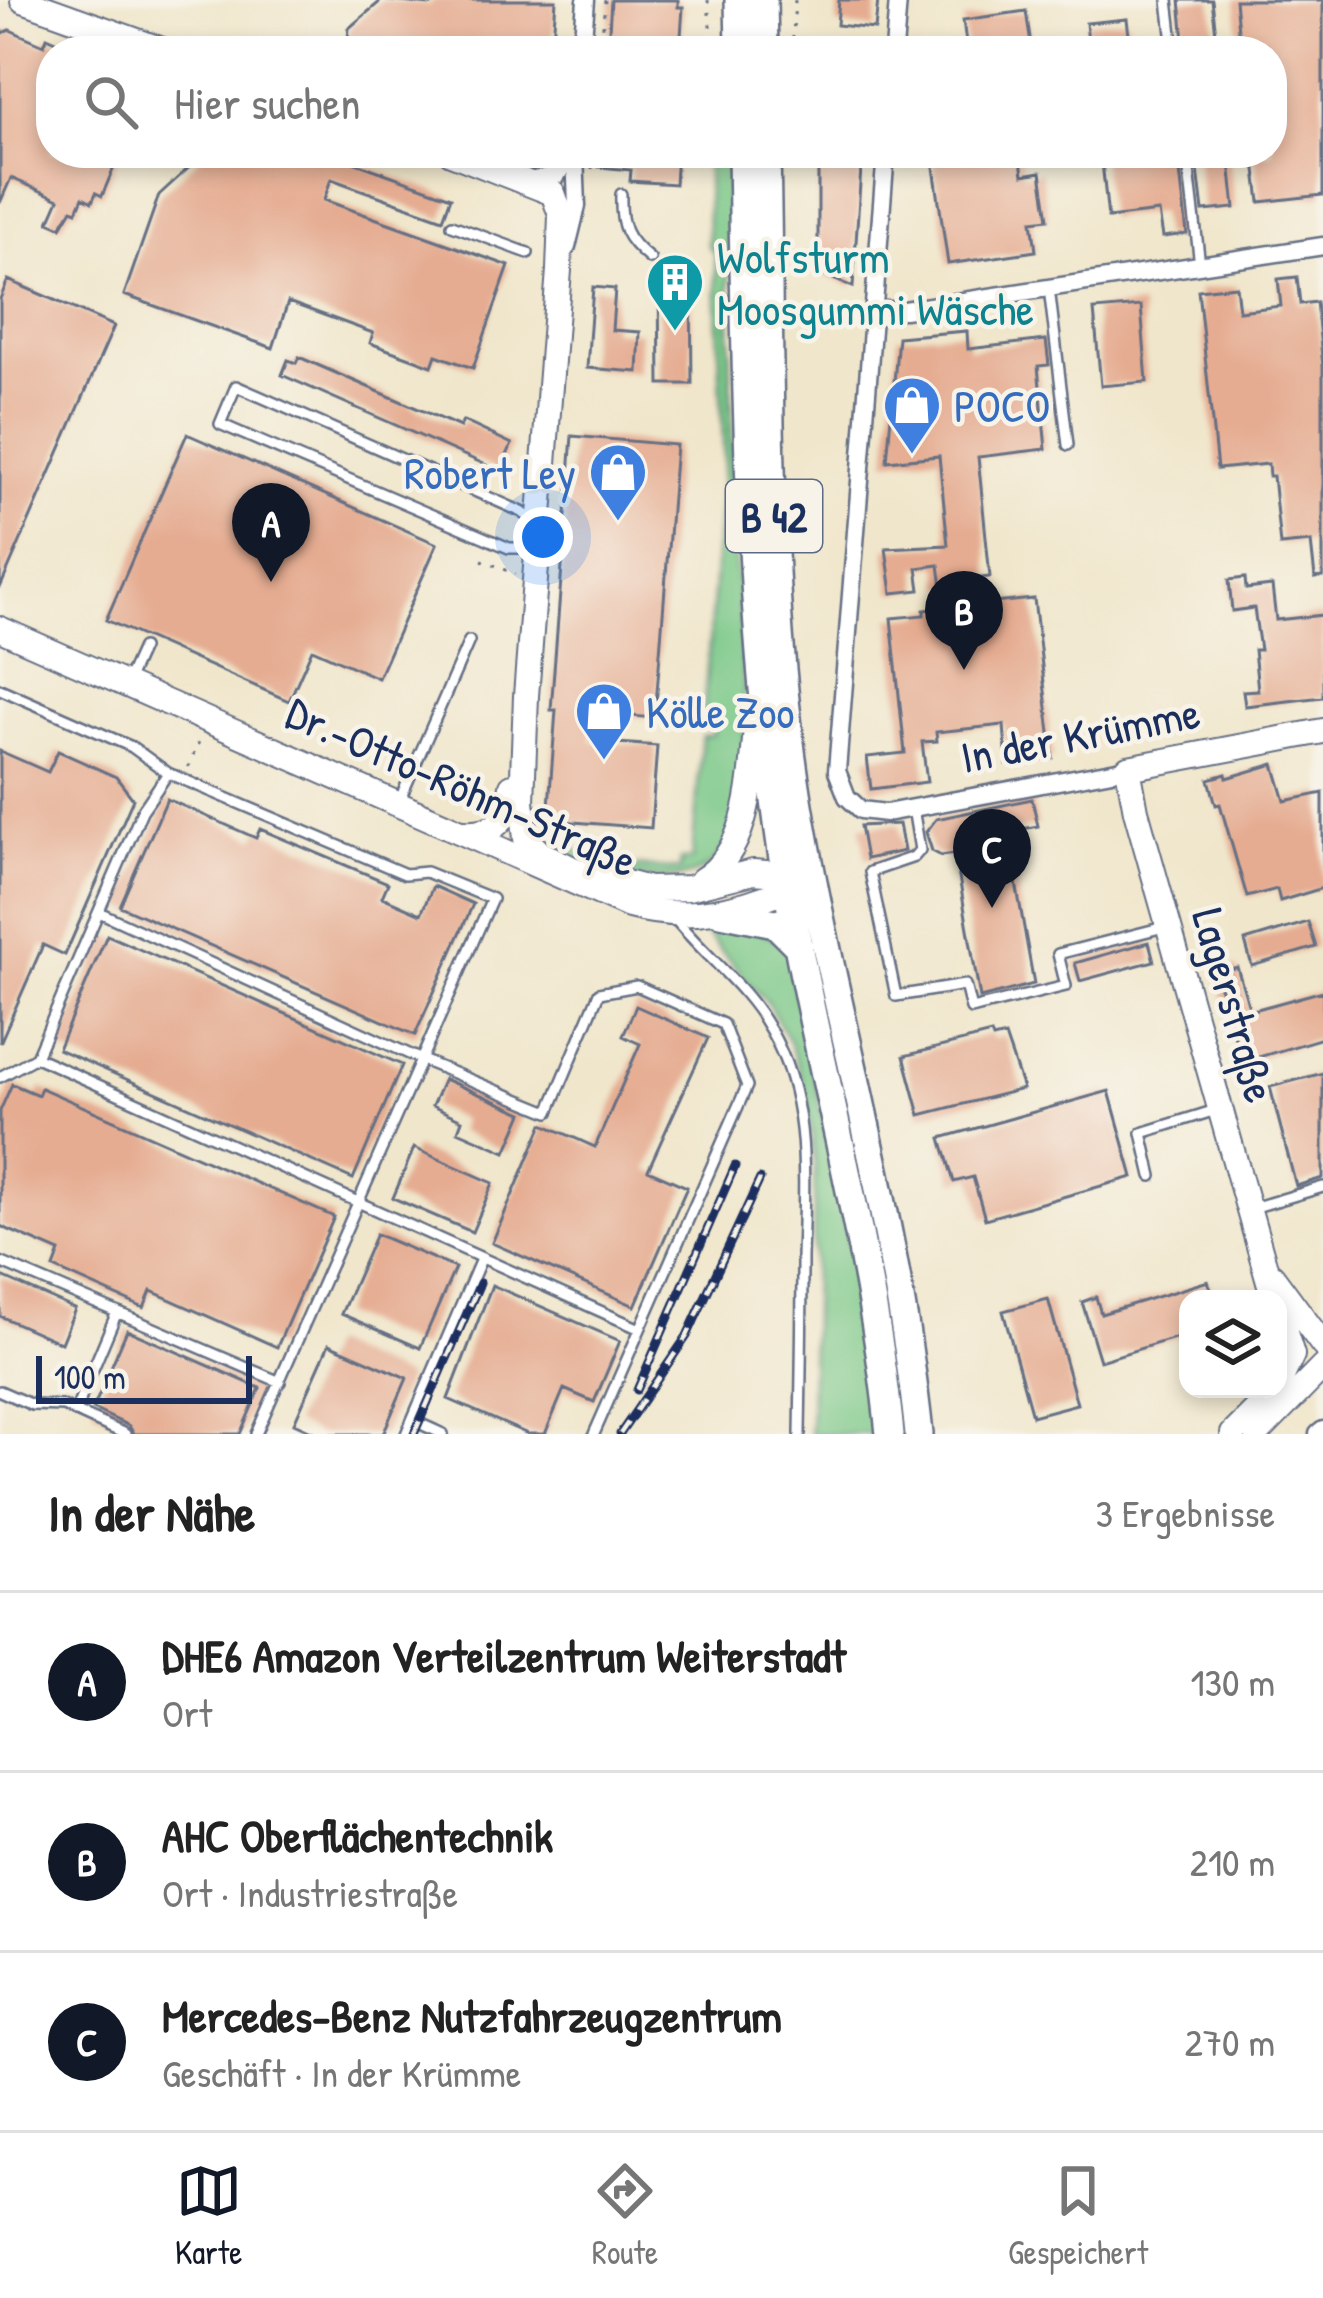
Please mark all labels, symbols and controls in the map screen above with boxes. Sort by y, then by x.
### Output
search box [36,36,1287,168]
icon: search [78,69,144,135]
text: Hier suchen [174,72,361,133]
place label: Wolfsturm Moosgummi Wäsche [717,226,1034,339]
building icon: Wolfsturm Moosgummi Wäsche [644,251,706,333]
shop icon: POCO [881,374,943,456]
place label: POCO [954,375,1050,436]
shop icon: Robert Ley [587,441,649,523]
place label: Robert Ley [404,442,576,503]
road number: B 42 [726,480,822,552]
pin: A [232,483,310,582]
your location [513,507,573,567]
pin: B [925,571,1003,670]
shop icon: Kölle Zoo [573,680,635,762]
street label: Dr.-Otto-Röhm-Straße [277,681,647,891]
place label: Kölle Zoo [646,681,794,742]
street label: In der Krümme [955,681,1205,787]
pin: C [953,809,1031,908]
street label: Lagerstraße [1178,901,1292,1109]
map controls [1179,1290,1287,1398]
button: layers [1179,1290,1287,1398]
scale bar [36,1350,252,1403]
text: 100 m [54,1355,126,1399]
text: In der Nähe [48,1478,255,1547]
text: 3 Ergebnisse [1095,1486,1275,1539]
text: DHE6 Amazon Verteilzentrum Weiterstadt [162,1625,846,1686]
text: A [77,1655,97,1708]
text: 130 m [1190,1655,1275,1708]
text: Ort [162,1686,212,1739]
text: AHC Oberflächentechnik [162,1805,553,1866]
text: B [77,1835,97,1888]
text: 210 m [1190,1835,1275,1888]
text: Ort · Industriestraße [162,1866,458,1919]
text: Mercedes-Benz Nutzfahrzeugzentrum [162,1985,782,2046]
text: C [76,2015,98,2068]
text: 270 m [1184,2015,1275,2068]
text: Geschäft · In der Krümme [162,2046,521,2099]
tab: Karte [175,2158,242,2274]
tab: Route [592,2158,658,2274]
tab: Gespeichert [1008,2158,1148,2274]

